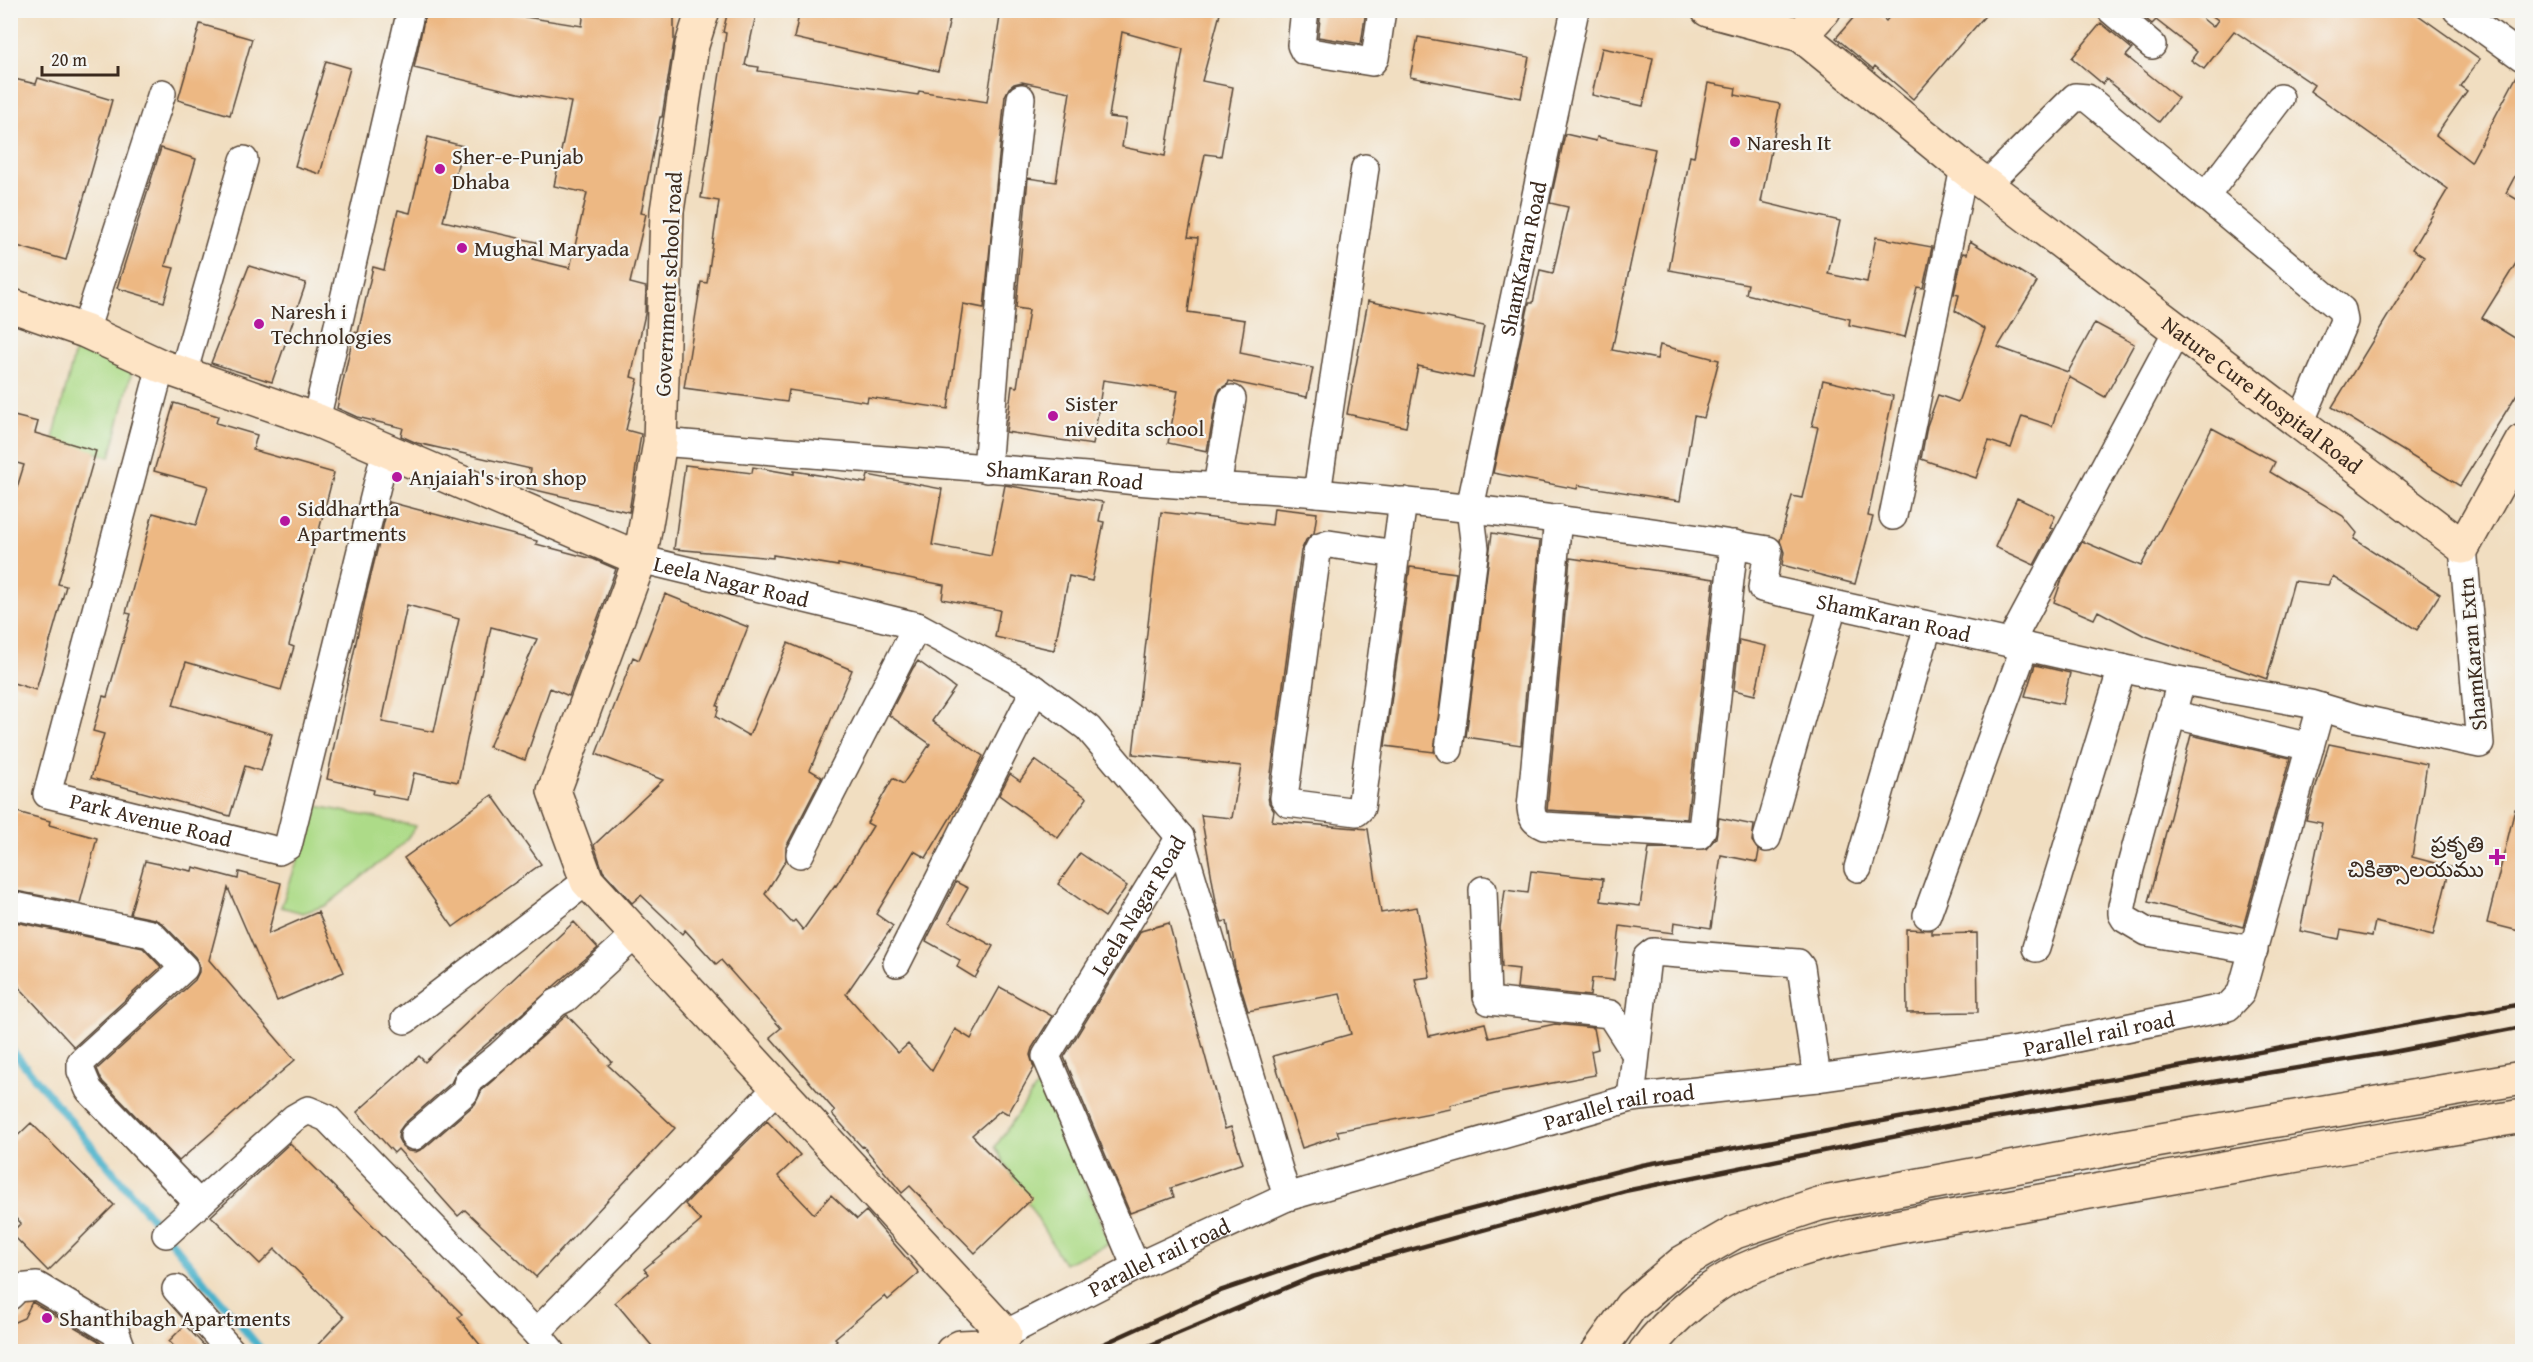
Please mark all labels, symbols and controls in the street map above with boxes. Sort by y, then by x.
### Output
scale bar [42,39,118,77]
text: 20 m [51,46,87,73]
place label: Naresh It [1747,126,1832,158]
marker: Naresh It [1728,135,1742,149]
place label: Sher-e-Punjab Dhaba [452,140,584,197]
marker: Sher-e-Punjab Dhaba [433,162,447,176]
street label: Government school road [646,170,690,397]
street label: ShamKaran Road [1491,178,1555,339]
place label: Mughal Maryada [474,232,630,264]
marker: Mughal Maryada [455,241,469,255]
place label: Naresh i Technologies [271,295,392,352]
street label: Nature Cure Hospital Road [2155,308,2369,481]
marker: Naresh i Technologies [252,317,266,331]
place label: Sister nivedita school [1065,387,1204,444]
marker: Sister nivedita school [1046,409,1060,423]
street label: ShamKaran Road [985,452,1145,498]
place label: Anjaiah's iron shop [409,461,587,493]
marker: Anjaiah's iron shop [390,470,404,484]
place label: Siddhartha Apartments [297,492,407,549]
marker: Siddhartha Apartments [278,514,292,528]
street label: Leela Nagar Road [650,547,813,615]
street label: ShamKaran Extn [2449,575,2495,732]
street label: ShamKaran Road [1813,585,1974,650]
street label: Park Avenue Road [67,784,236,855]
place label: ప్రకృతి చికిత్సాలయము [2347,828,2484,885]
street label: Leela Nagar Road [1083,829,1193,982]
marker: ప్రకృతి చికిత్సాలయము [2488,848,2506,866]
street label: Parallel rail road [2020,1002,2178,1065]
street label: Parallel rail road [1540,1075,1696,1138]
street label: Parallel rail road [1082,1210,1235,1305]
place label: Shanthibagh Apartments [59,1302,291,1334]
marker: Shanthibagh Apartments [40,1311,54,1325]

